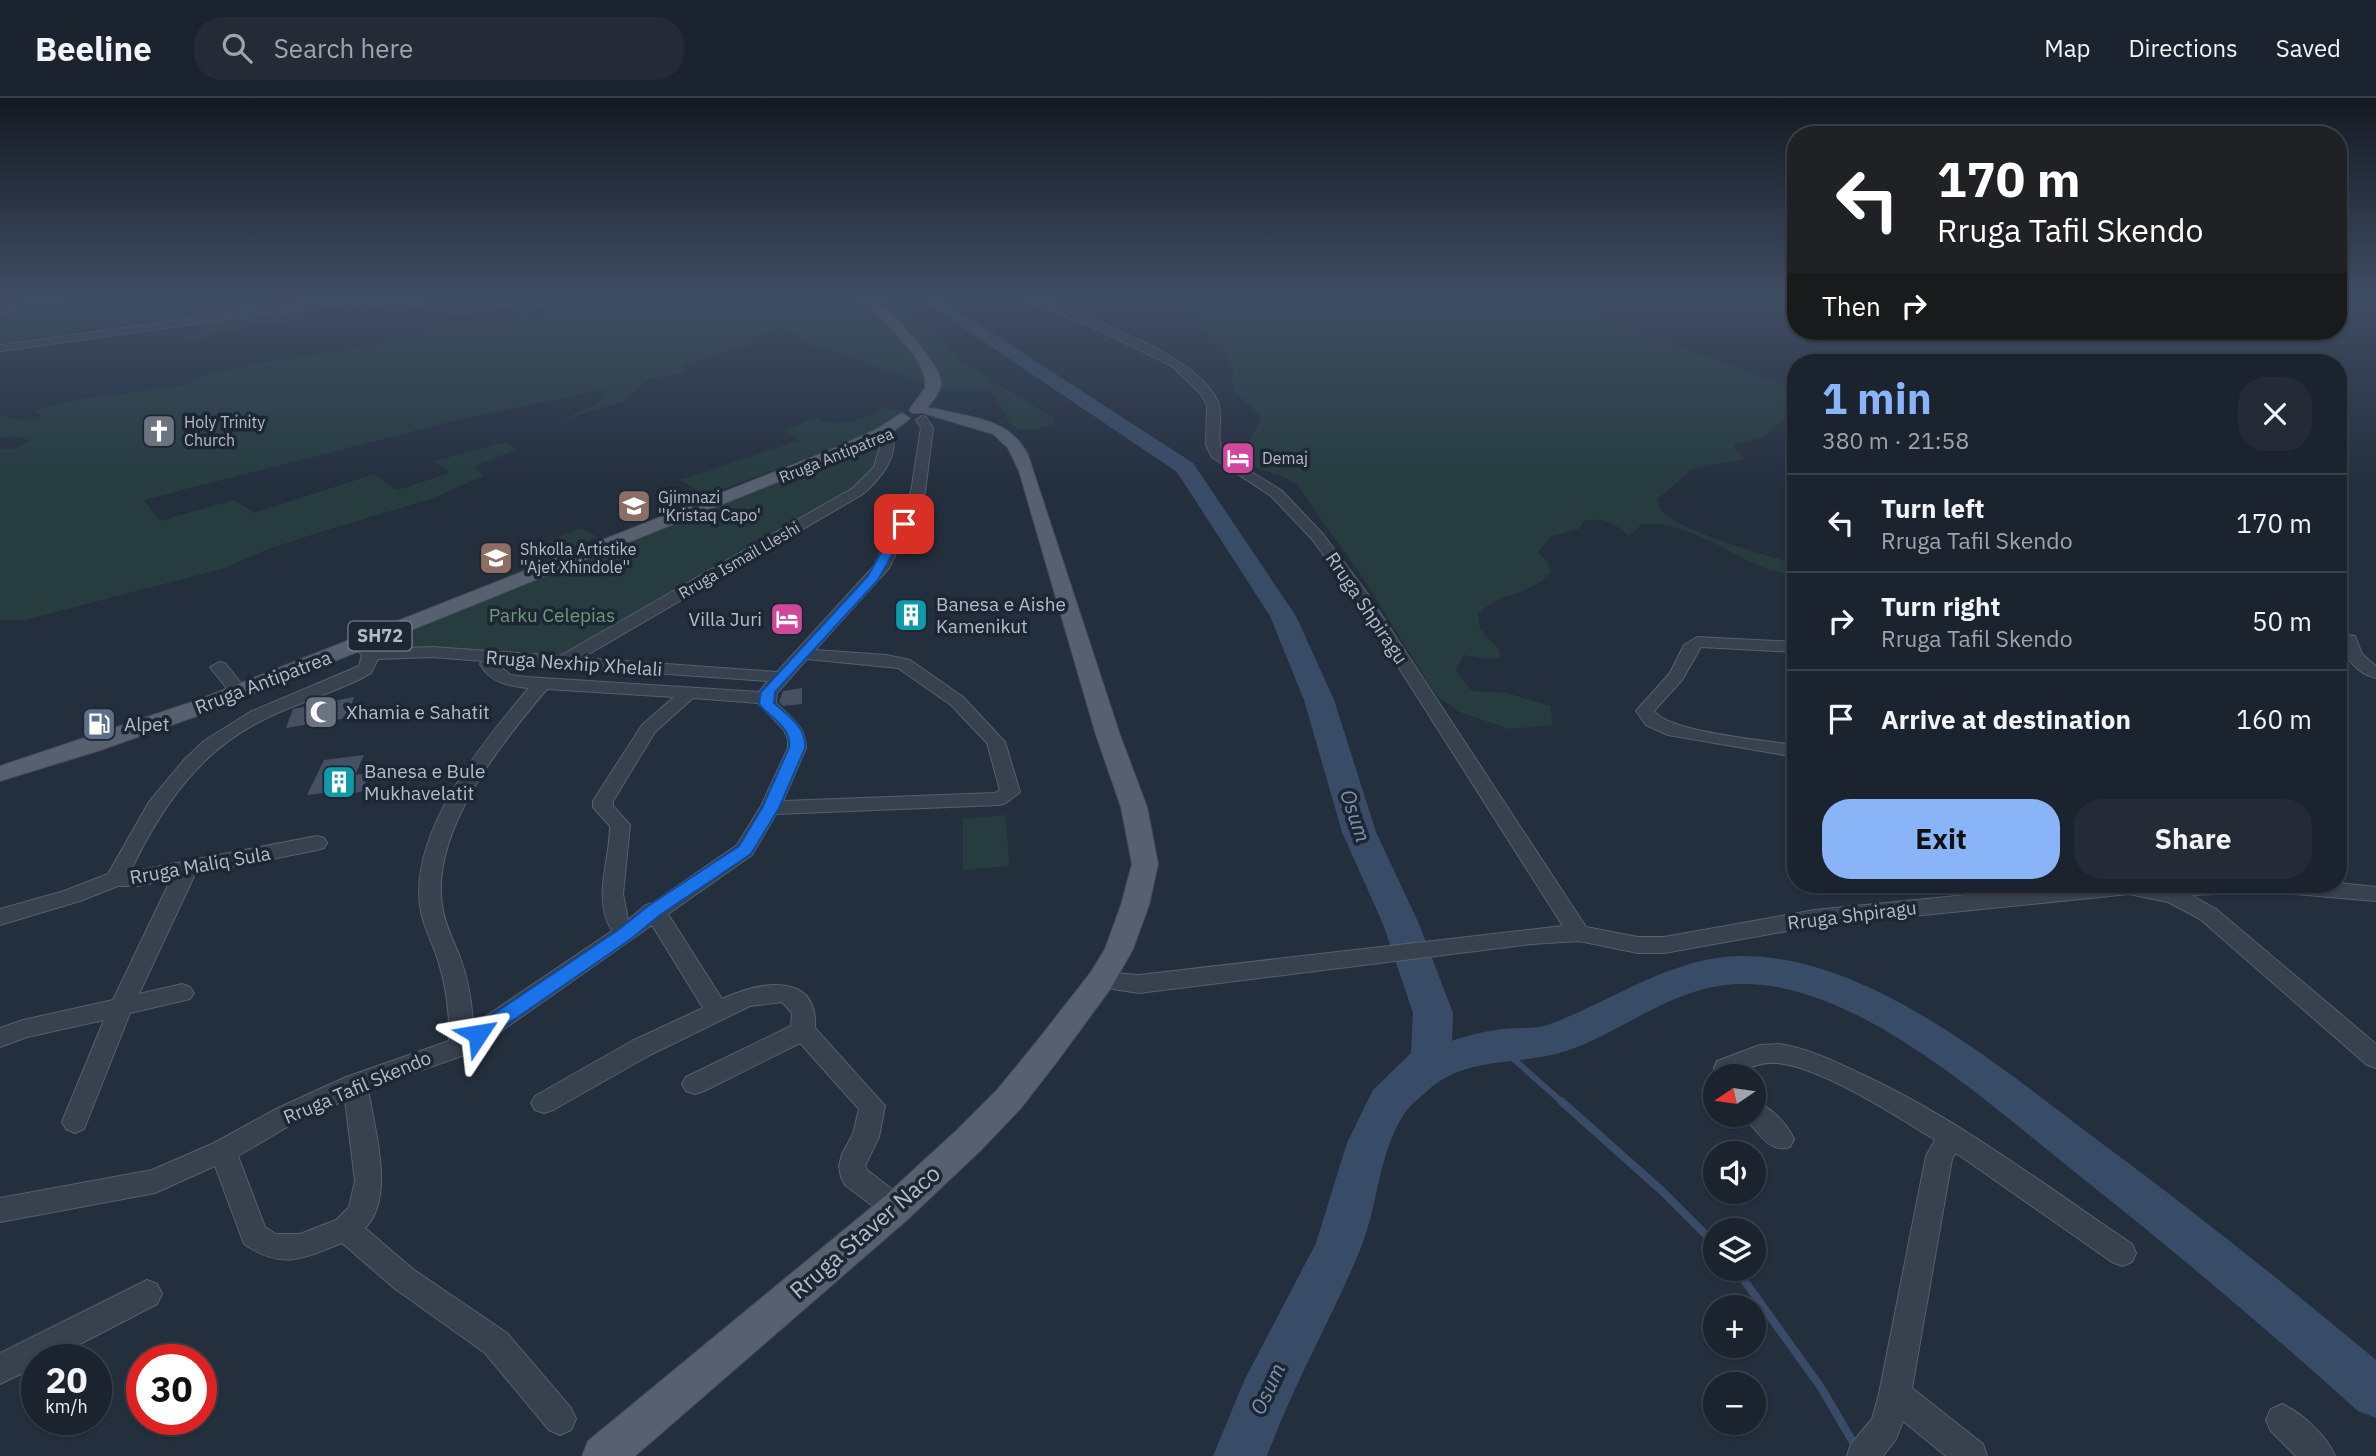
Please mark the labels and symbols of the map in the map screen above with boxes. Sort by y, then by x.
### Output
church icon: Holy Trinity Church [140,412,178,450]
place label: Holy Trinity Church [184,412,265,450]
street label: Rruga Antipatrea [776,423,896,487]
hotel icon: Demaj [1219,439,1257,477]
place label: Demaj [1262,448,1308,468]
school or university icon: Gjimnazi ''Kristaq Capo' [615,487,653,525]
place label: Gjimnazi ''Kristaq Capo' [658,487,761,525]
pin [874,494,934,554]
street label: Rruga Ismail Lleshi [675,517,803,603]
school or university icon: Shkolla Artistike ''Ajet Xhindole'' [477,539,515,577]
place label: Shkolla Artistike ''Ajet Xhindole'' [520,539,637,577]
street label: Rruga Shpiragu [1321,547,1413,669]
place label: Banesa e Aishe Kamenikut [936,592,1066,638]
building icon: Banesa e Aishe Kamenikut [892,596,930,634]
hotel icon: Villa Juri [768,600,806,638]
park label: Parku Celepias [489,603,615,627]
place label: Villa Juri [689,607,762,631]
road number: SH72 [348,622,412,650]
street label: Rruga Antipatrea [191,645,335,719]
street label: Rruga Nexhip Xhelali [485,645,663,681]
mosque icon: Xhamia e Sahatit [302,693,340,731]
place label: Xhamia e Sahatit [346,700,490,724]
fuel station icon: Alpet [80,705,118,743]
place label: Alpet [124,712,169,736]
place label: Banesa e Bule Mukhavelatit [364,759,485,805]
building icon: Banesa e Bule Mukhavelatit [320,763,358,801]
water label: Osum [1334,786,1378,846]
street label: Rruga Maliq Sula [128,841,272,889]
street label: Rruga Shpiragu [1786,895,1918,935]
position arrow [441,997,515,1071]
street label: Rruga Tafil Skendo [279,1045,435,1129]
north arrow [1703,1064,1766,1127]
street label: Rruga Staver Naco [783,1158,946,1305]
speed limit sign: 30 [126,1344,217,1435]
water label: Osum [1243,1358,1291,1419]

